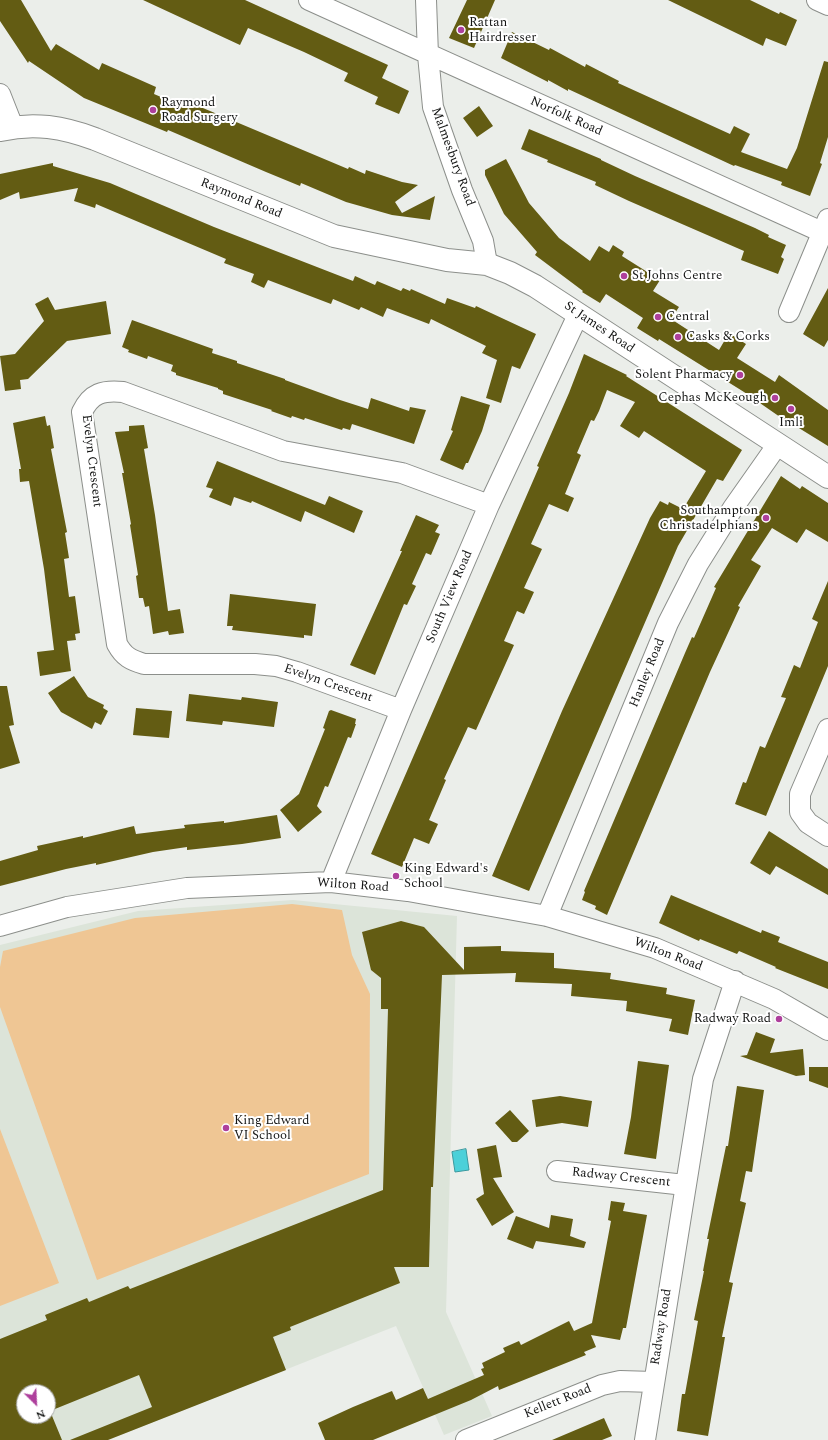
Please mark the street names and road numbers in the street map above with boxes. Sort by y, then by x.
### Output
street label: Norfolk Road [527,94,605,140]
street label: Malmesbury Road [427,105,477,209]
street label: Raymond Road [198,176,284,222]
street label: St James Road [561,299,637,357]
street label: Evelyn Crescent [78,414,104,508]
street label: South View Road [423,548,477,646]
street label: Hanley Road [627,636,669,710]
street label: Evelyn Crescent [281,661,375,707]
street label: Wilton Road [316,876,390,896]
street label: Wilton Road [631,935,705,975]
street label: Radway Crescent [571,1165,671,1191]
street label: Radway Road [648,1288,676,1366]
street label: Kellett Road [522,1381,594,1423]

